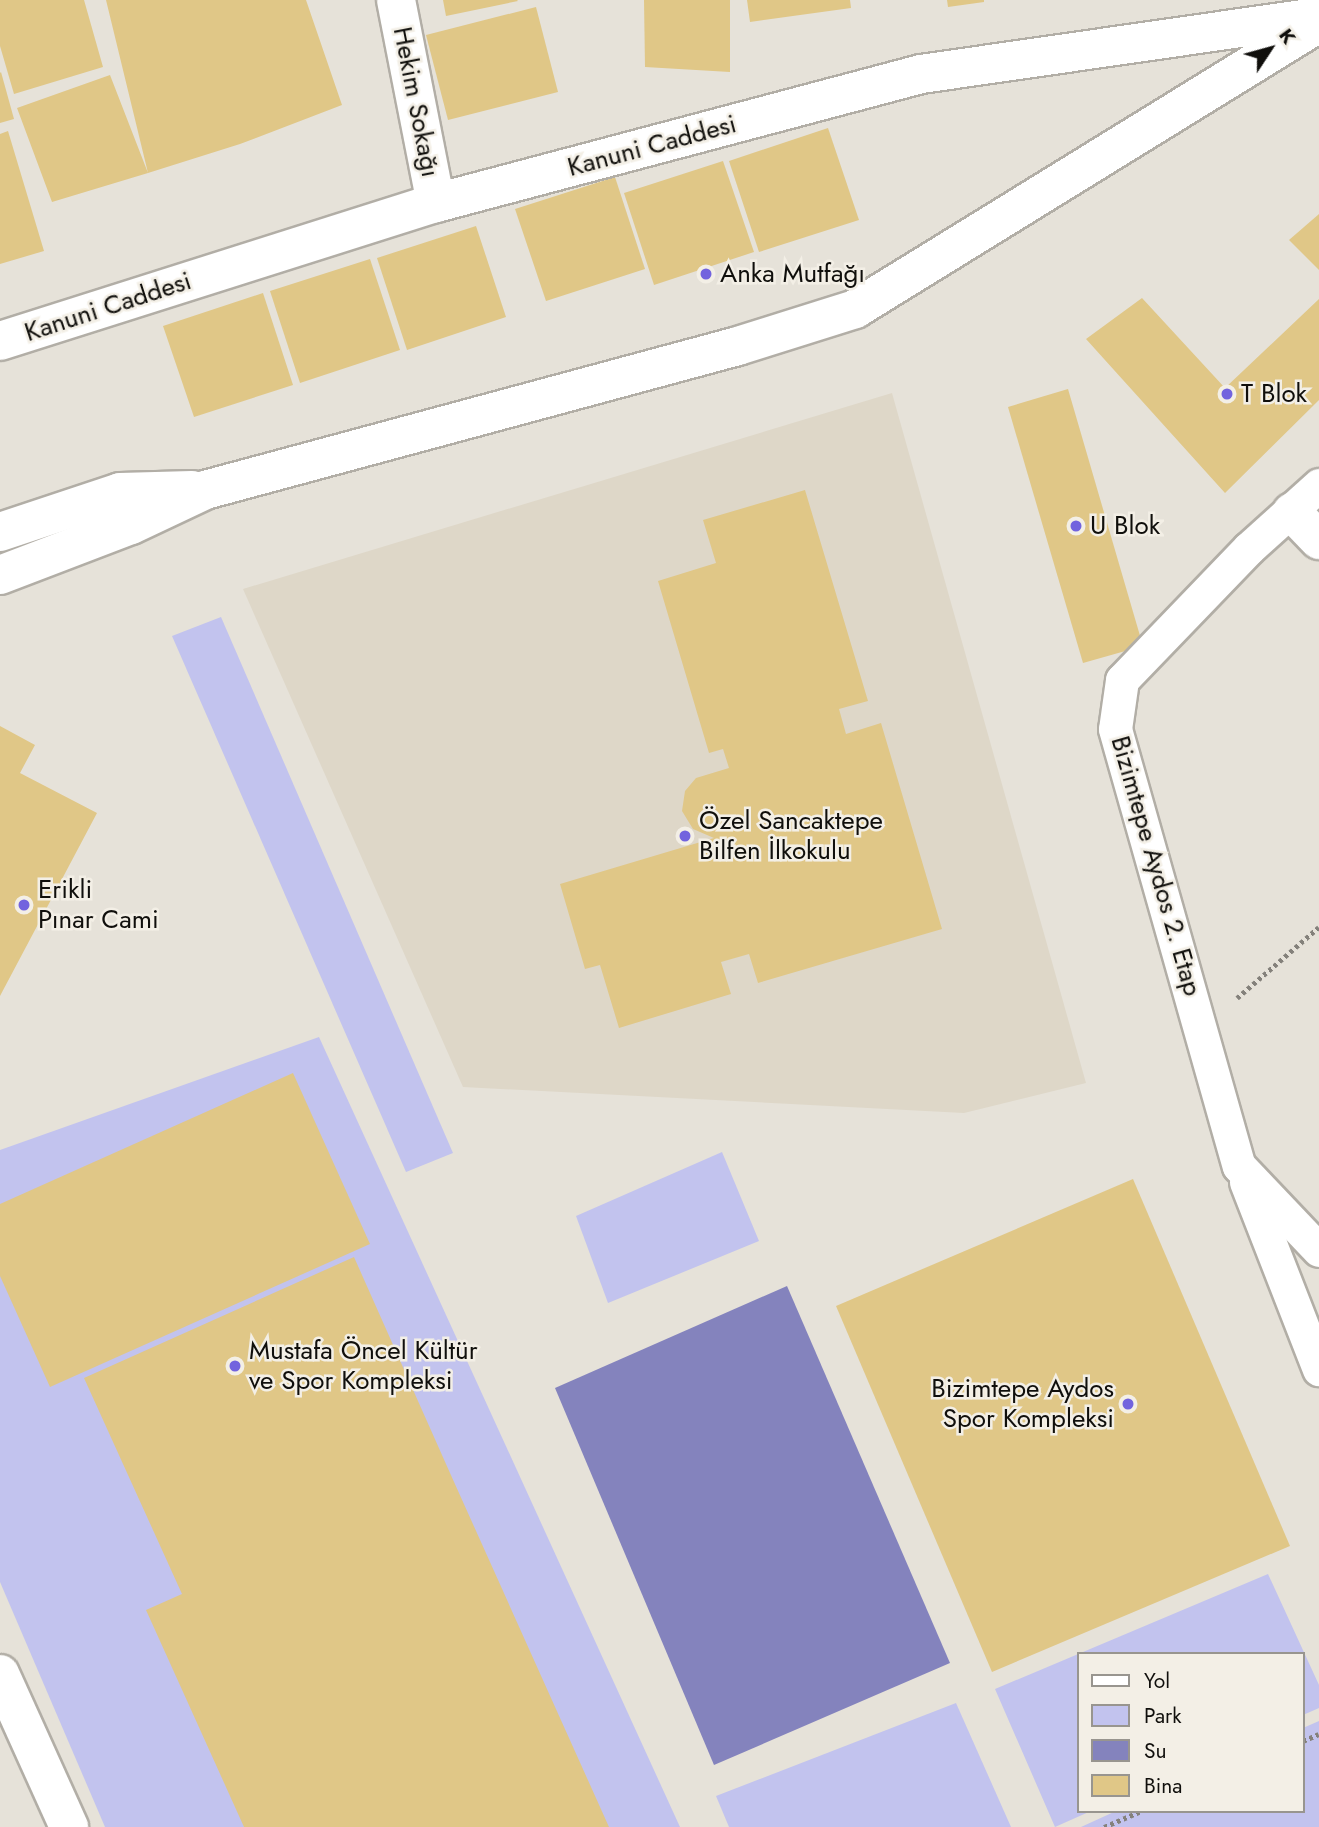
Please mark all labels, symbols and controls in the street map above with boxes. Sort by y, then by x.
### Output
north arrow [1235,14,1305,84]
text: K [1273,23,1302,50]
street label: Hekim Sokağı [386,24,446,180]
street label: Kanuni Caddesi [564,109,740,183]
place label: Anka Mutfağı [720,258,865,290]
street label: Kanuni Caddesi [21,265,195,349]
marker: Anka Mutfağı [698,266,714,282]
place label: T Blok [1241,378,1307,410]
marker: T Blok [1219,386,1235,402]
place label: U Blok [1090,510,1160,542]
marker: U Blok [1068,518,1084,534]
street label: Bizimtepe Aydos 2. Etap [1104,733,1208,999]
place label: Özel Sancaktepe Bilfen İlkokulu [699,805,883,866]
marker: Özel Sancaktepe Bilfen İlkokulu [677,828,693,844]
place label: Erikli Pınar Cami [38,874,159,936]
marker: Erikli Pınar Cami [16,897,32,913]
place label: Mustafa Öncel Kültür ve Spor Kompleksi [249,1335,478,1396]
marker: Mustafa Öncel Kültür ve Spor Kompleksi [227,1358,243,1374]
place label: Bizimtepe Aydos Spor Kompleksi [931,1373,1114,1434]
marker: Bizimtepe Aydos Spor Kompleksi [1120,1396,1136,1412]
legend [1078,1652,1305,1813]
text: Yol [1144,1666,1170,1696]
text: Park [1144,1701,1181,1731]
text: Su [1144,1736,1167,1766]
text: Bina [1144,1771,1182,1801]

